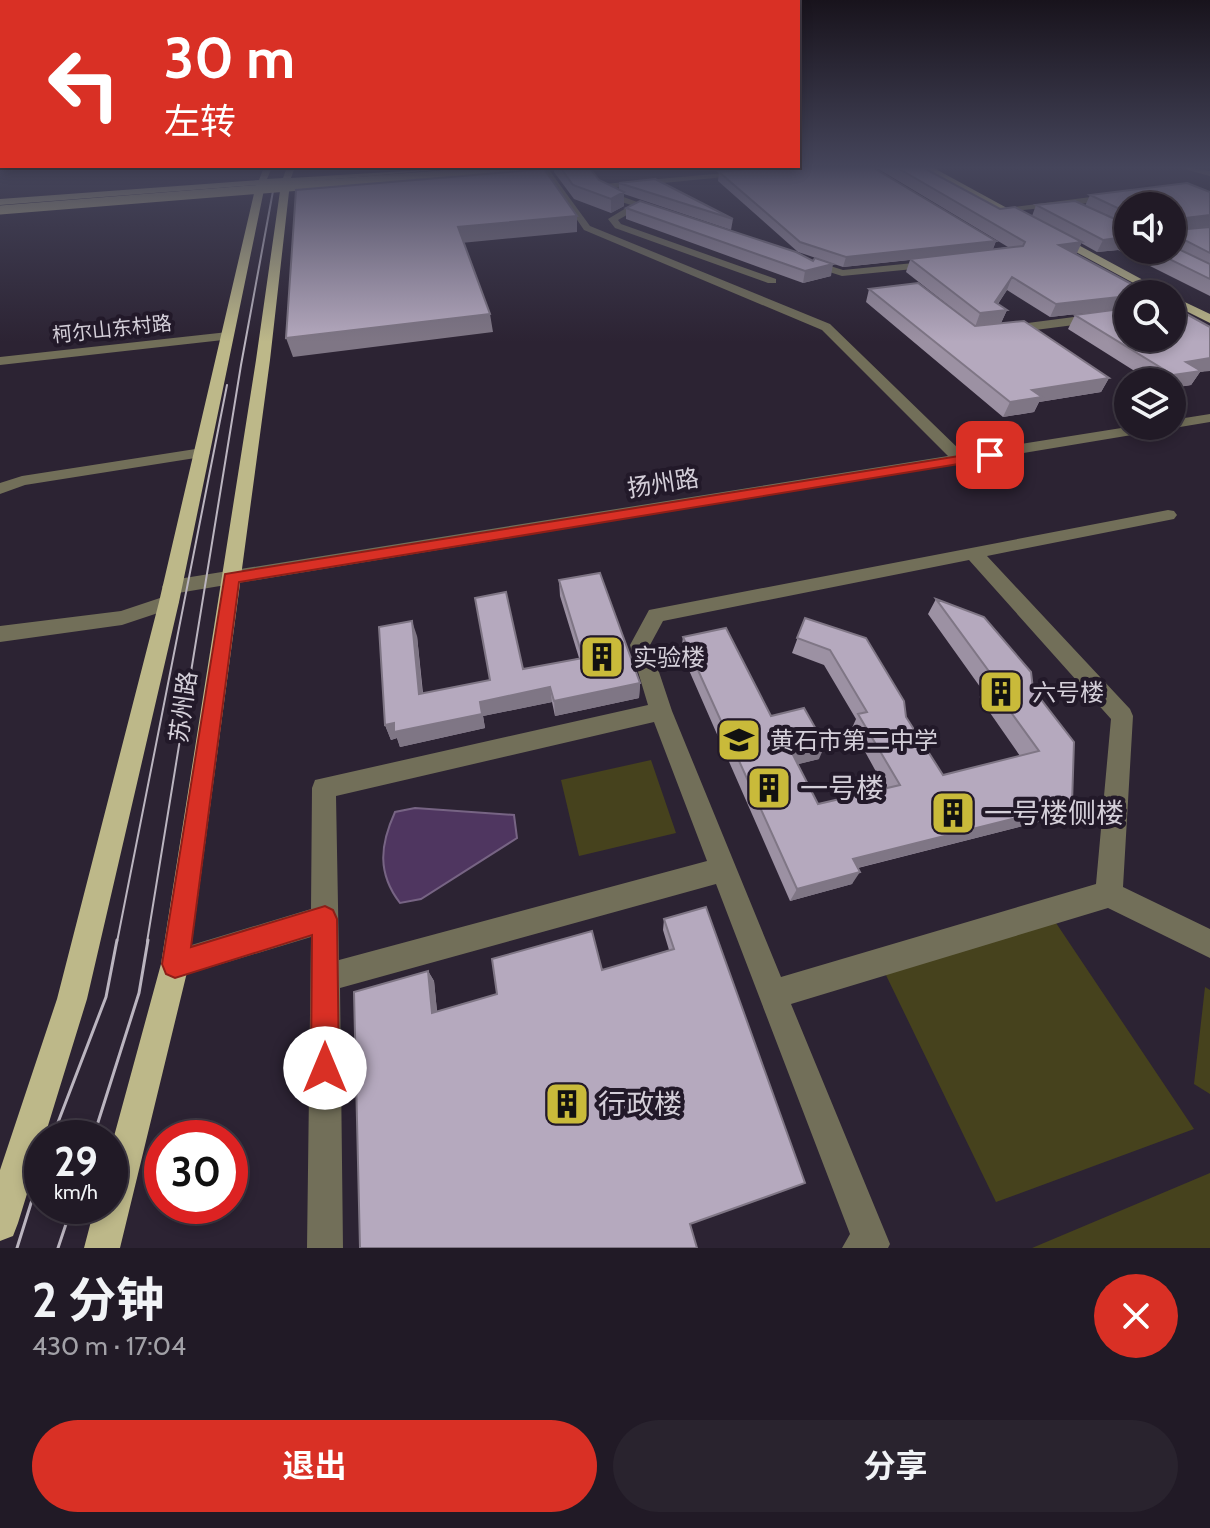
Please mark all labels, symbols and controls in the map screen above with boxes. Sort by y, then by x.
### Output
text: 30 m [164,24,295,92]
icon: left [32,32,136,136]
text: 左转 [164,99,236,143]
map controls [1114,192,1186,440]
button: sound [1114,192,1186,264]
button: search [1114,280,1186,352]
street label: 柯尔山东村路 [51,311,173,347]
button: layers [1114,368,1186,440]
pin [956,421,1024,489]
icon: arrive [968,433,1012,477]
street label: 扬州路 [625,463,701,503]
building icon: 实验楼 [578,633,626,681]
place label: 实验楼 [633,643,705,672]
building icon: 六号楼 [977,668,1025,716]
street label: 苏州路 [164,669,202,745]
place label: 六号楼 [1032,678,1104,707]
school or university icon: 黄石市第二中学 [715,716,763,764]
place label: 黄石市第二中学 [770,726,938,755]
building icon: 一号楼 [745,764,793,812]
place label: 一号楼 [800,771,884,805]
building icon: 一号楼侧楼 [929,789,977,837]
place label: 一号楼侧楼 [984,796,1124,830]
position arrow [283,1026,367,1110]
building icon: 行政楼 [543,1080,591,1128]
place label: 行政楼 [598,1087,682,1121]
speed limit sign: 30 [144,1120,248,1224]
text: 29 [54,1137,98,1186]
text: km/h [54,1180,98,1204]
text: 2 分钟 [32,1271,164,1329]
button: close [1094,1274,1178,1358]
text: 430 m · 17:04 [32,1330,186,1362]
button: 退出 [32,1420,597,1512]
button: 分享 [613,1420,1178,1512]

